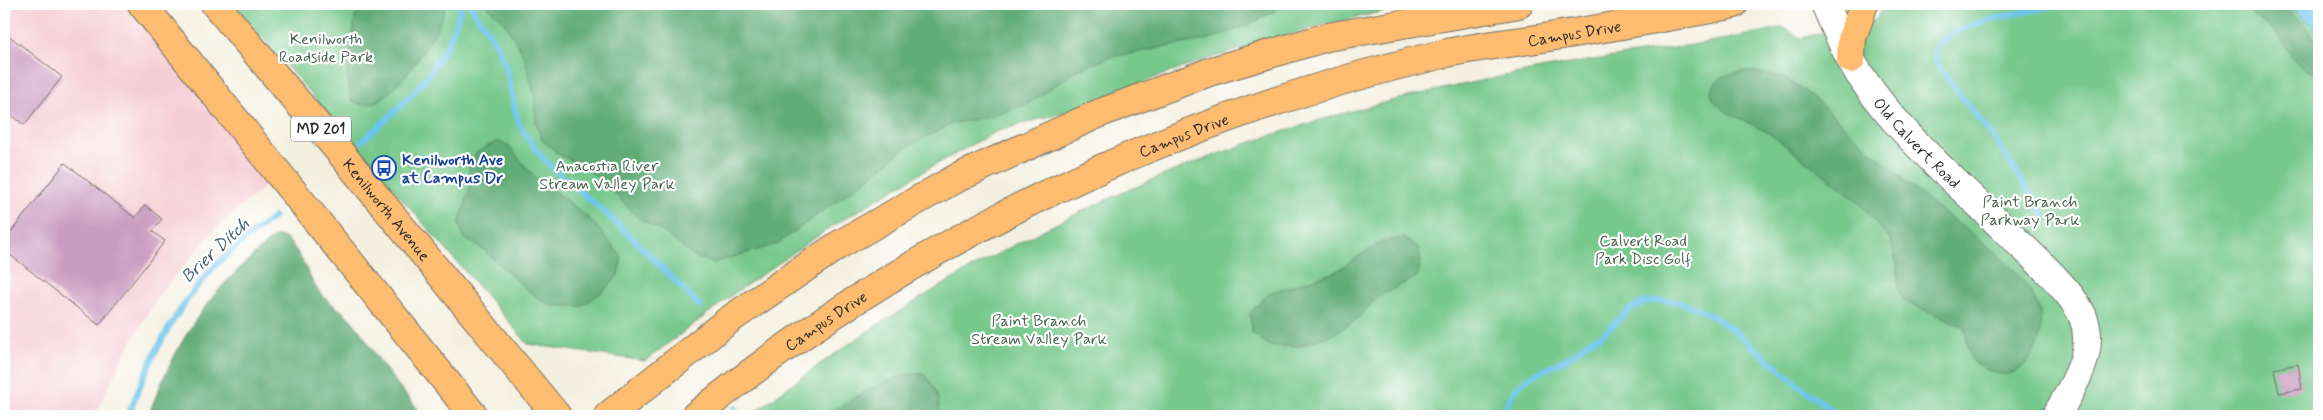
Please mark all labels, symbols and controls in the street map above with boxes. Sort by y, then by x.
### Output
street label: Campus Drive [1526,16,1623,52]
park label: Kenilworth Roadside Park [279,29,373,68]
street label: Old Calvert Road [1868,94,1965,194]
street label: Campus Drive [1136,109,1232,163]
road number: MD 201 [291,116,351,142]
place label: Kenilworth Ave at Campus Dr [402,150,503,189]
street label: Kenilworth Avenue [337,155,434,266]
bus stop icon: Kenilworth Ave at Campus Dr [371,155,397,181]
park label: Anacostia River Stream Valley Park [539,156,675,195]
park label: Paint Branch Parkway Park [1980,192,2080,231]
water label: Brier Ditch [176,213,255,289]
park label: Calvert Road Park Disc Golf [1595,231,1691,270]
street label: Campus Drive [781,287,872,357]
park label: Paint Branch Stream Valley Park [971,311,1107,350]

